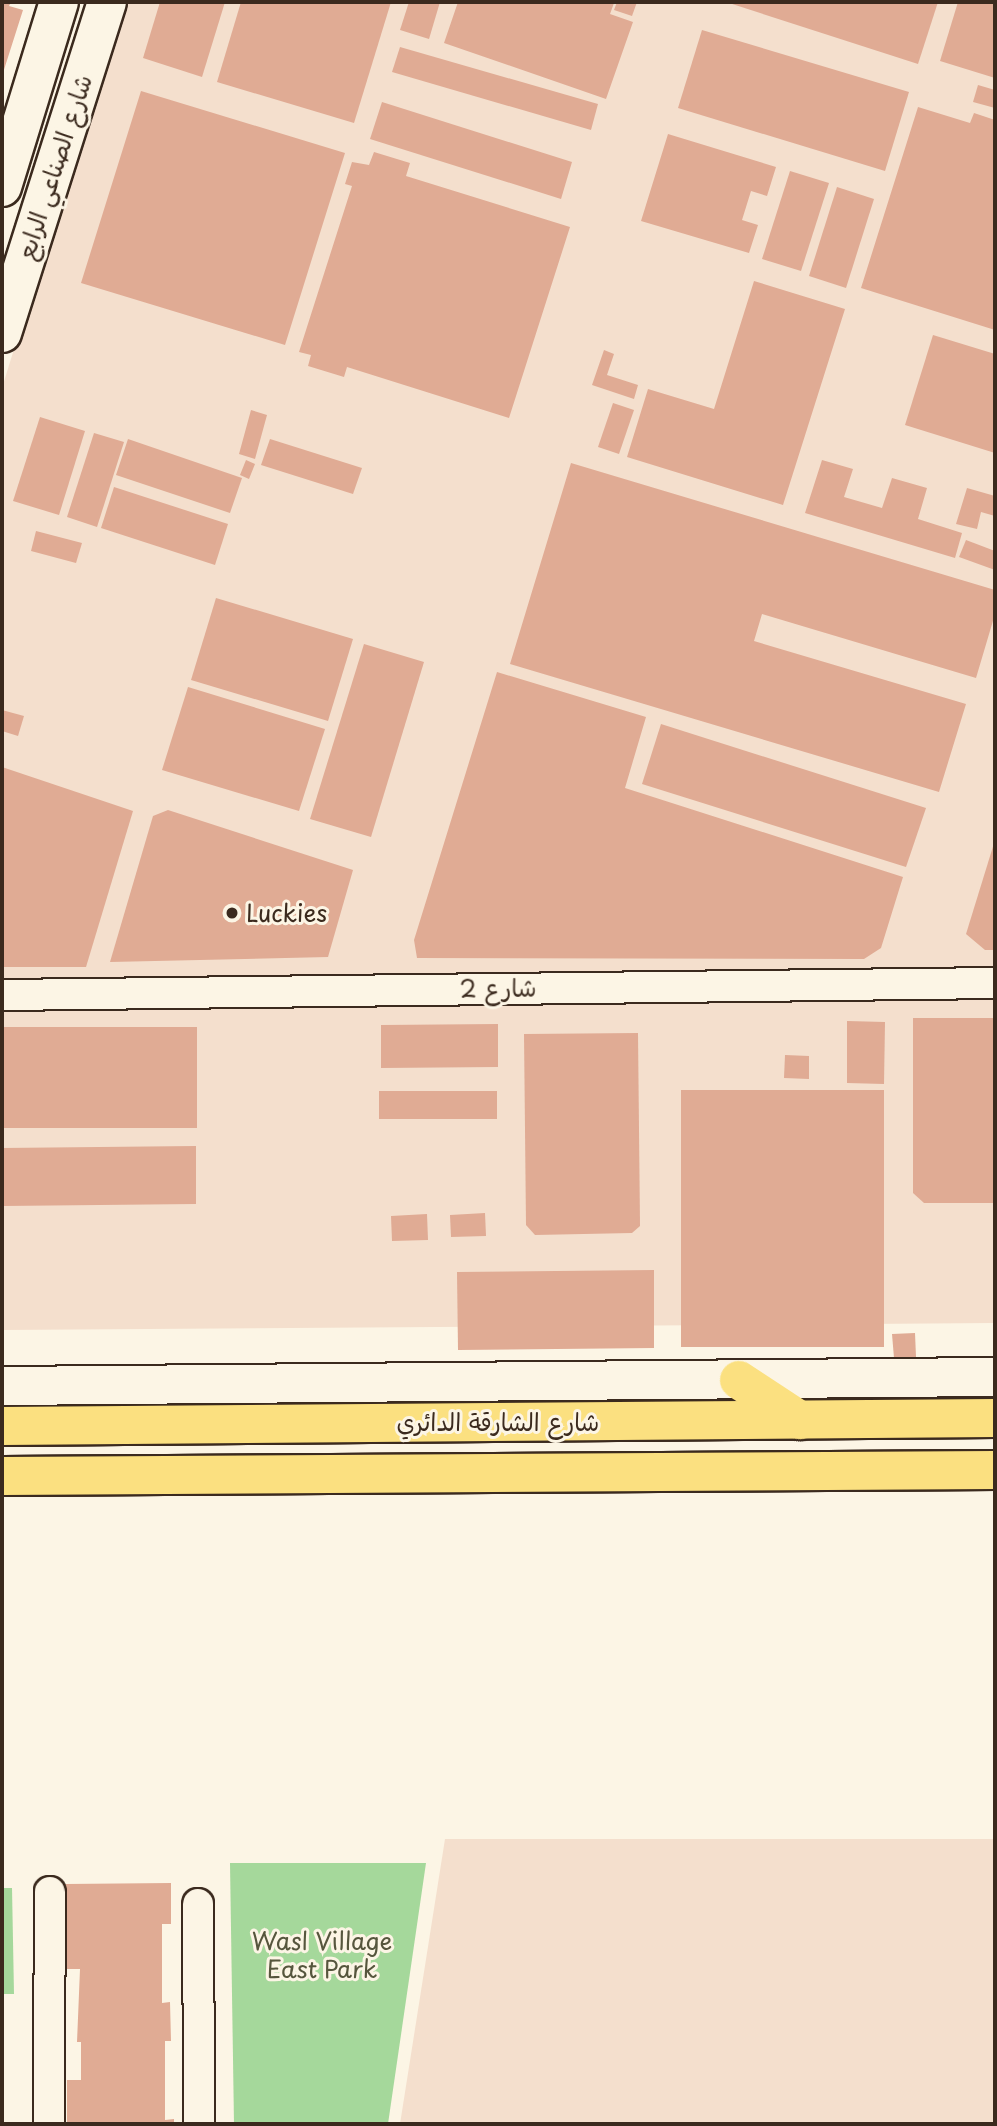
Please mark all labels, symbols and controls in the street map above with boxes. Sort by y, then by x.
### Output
street label: شارع الصناعي الرابع [11,71,97,263]
place label: Luckies [246,899,327,927]
marker: Luckies [224,905,240,921]
street label: شارع 2 [459,973,537,1003]
street label: شارع الشارقة الدائري [397,1408,599,1436]
park label: Wasl Village East Park [251,1927,393,1983]

